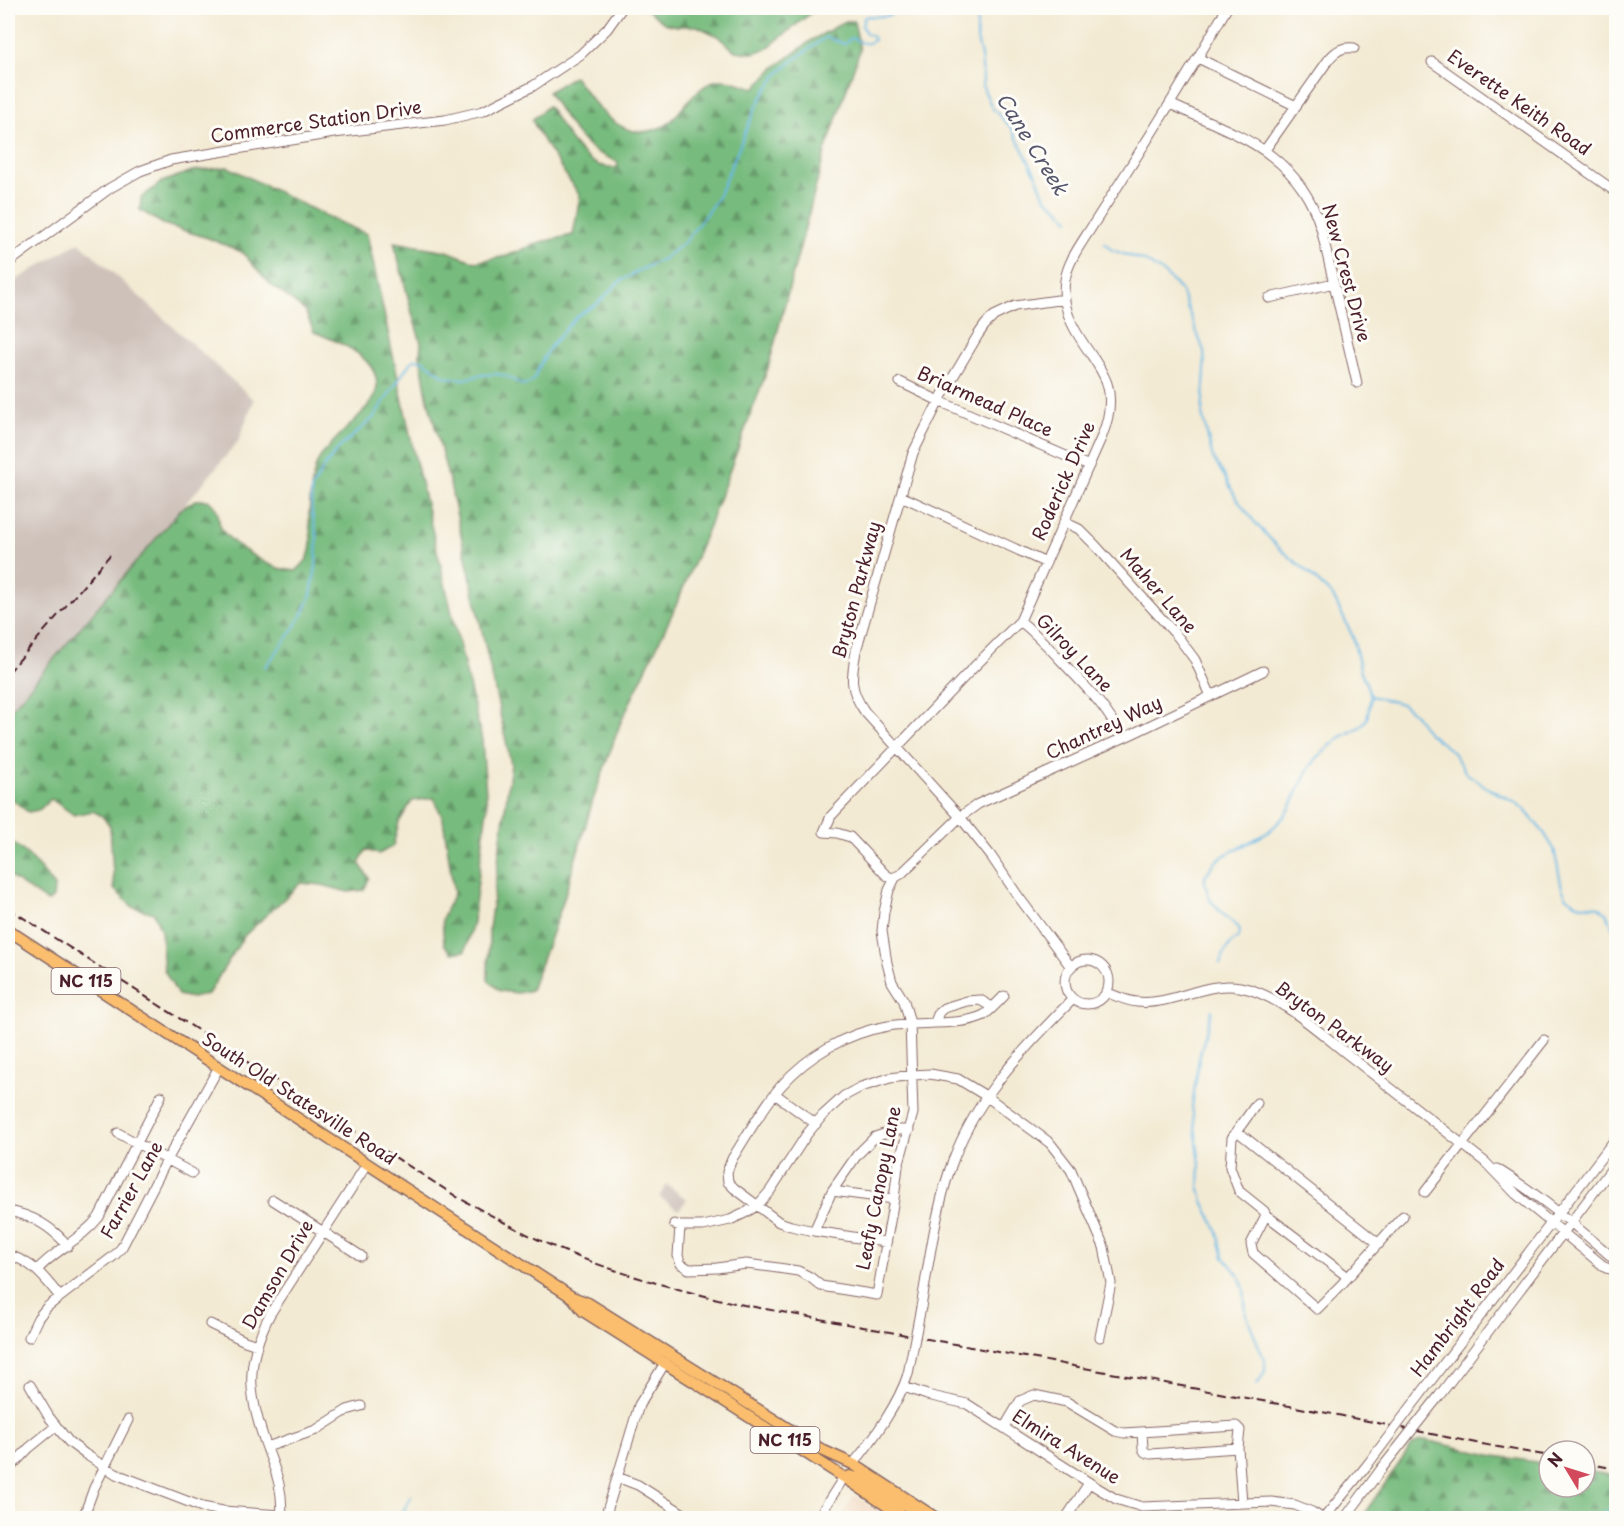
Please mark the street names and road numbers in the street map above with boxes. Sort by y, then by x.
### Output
street label: Everette Keith Road [1443,42,1597,162]
street label: Commerce Station Drive [208,92,423,149]
street label: New Crest Drive [1316,201,1379,345]
street label: Briarmead Place [913,359,1058,443]
street label: Roderick Drive [1024,416,1101,544]
street label: Bryton Parkway [824,518,887,661]
street label: Maher Lane [1114,541,1204,639]
street label: Gilroy Lane [1031,607,1119,697]
street label: Chantrey Way [1041,688,1166,765]
road number: NC 115 [52,968,121,994]
street label: Bryton Parkway [1270,973,1400,1078]
street label: South Old Statesville Road [197,1025,402,1171]
street label: Leafy Canopy Lane [848,1103,907,1272]
street label: Farrier Lane [93,1135,169,1243]
street label: Damson Drive [234,1214,319,1334]
street label: Hambright Road [1403,1252,1510,1382]
street label: Elmira Avenue [1007,1402,1126,1490]
road number: NC 115 [750,1427,820,1453]

